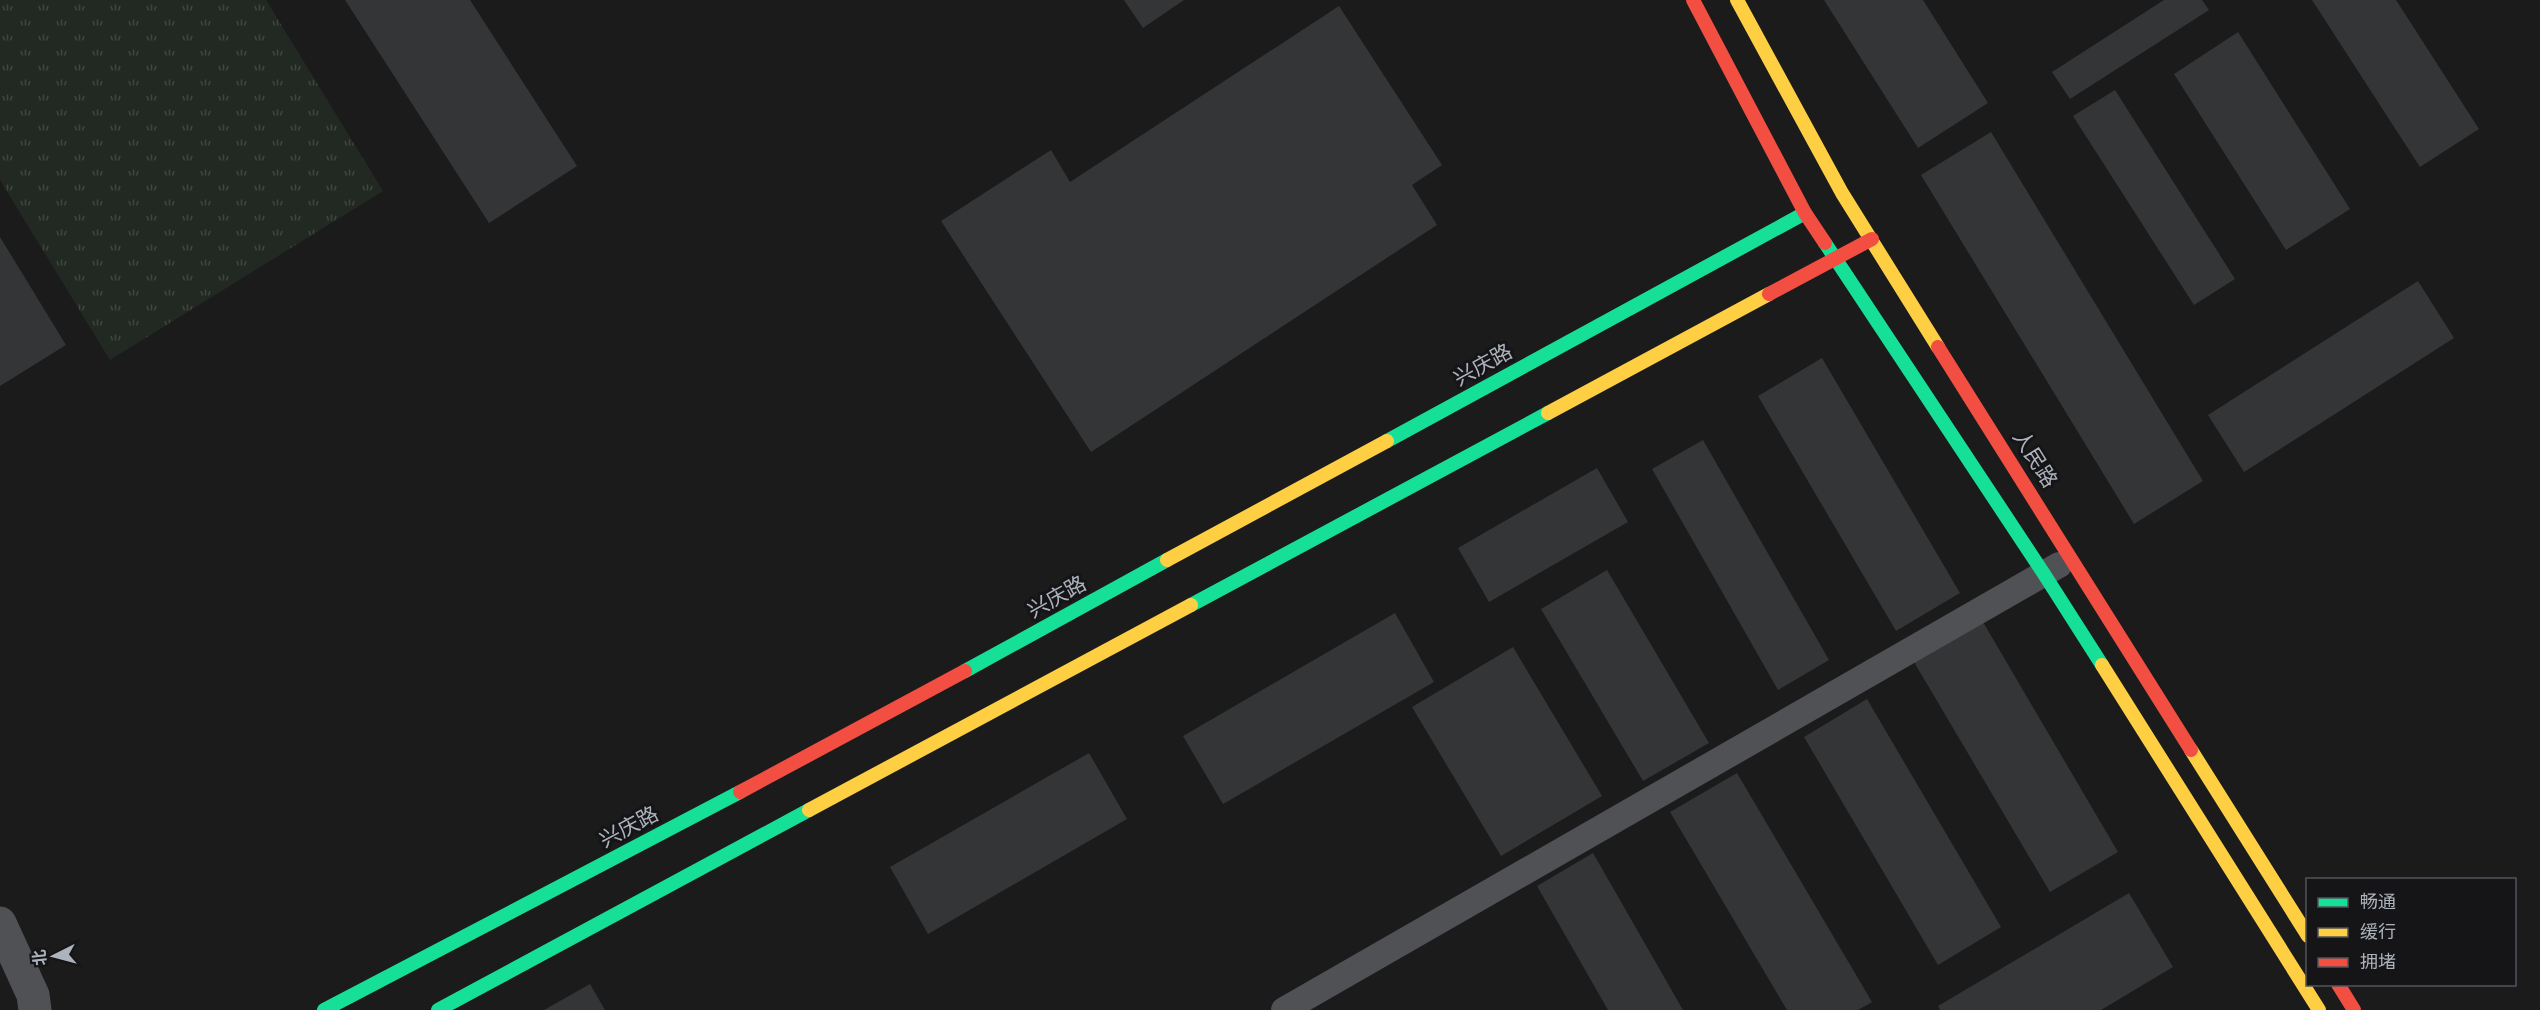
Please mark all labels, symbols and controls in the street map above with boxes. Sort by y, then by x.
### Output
street label: 兴庆路 [1450,340,1516,390]
street label: 人民路 [2009,426,2061,492]
street label: 兴庆路 [1024,572,1090,622]
street label: 兴庆路 [596,802,662,852]
legend [2306,878,2516,986]
text: 畅通 [2360,892,2396,912]
text: 缓行 [2360,922,2396,942]
north arrow [24,926,84,986]
text: 北 [30,949,49,966]
text: 拥堵 [2360,952,2396,972]

